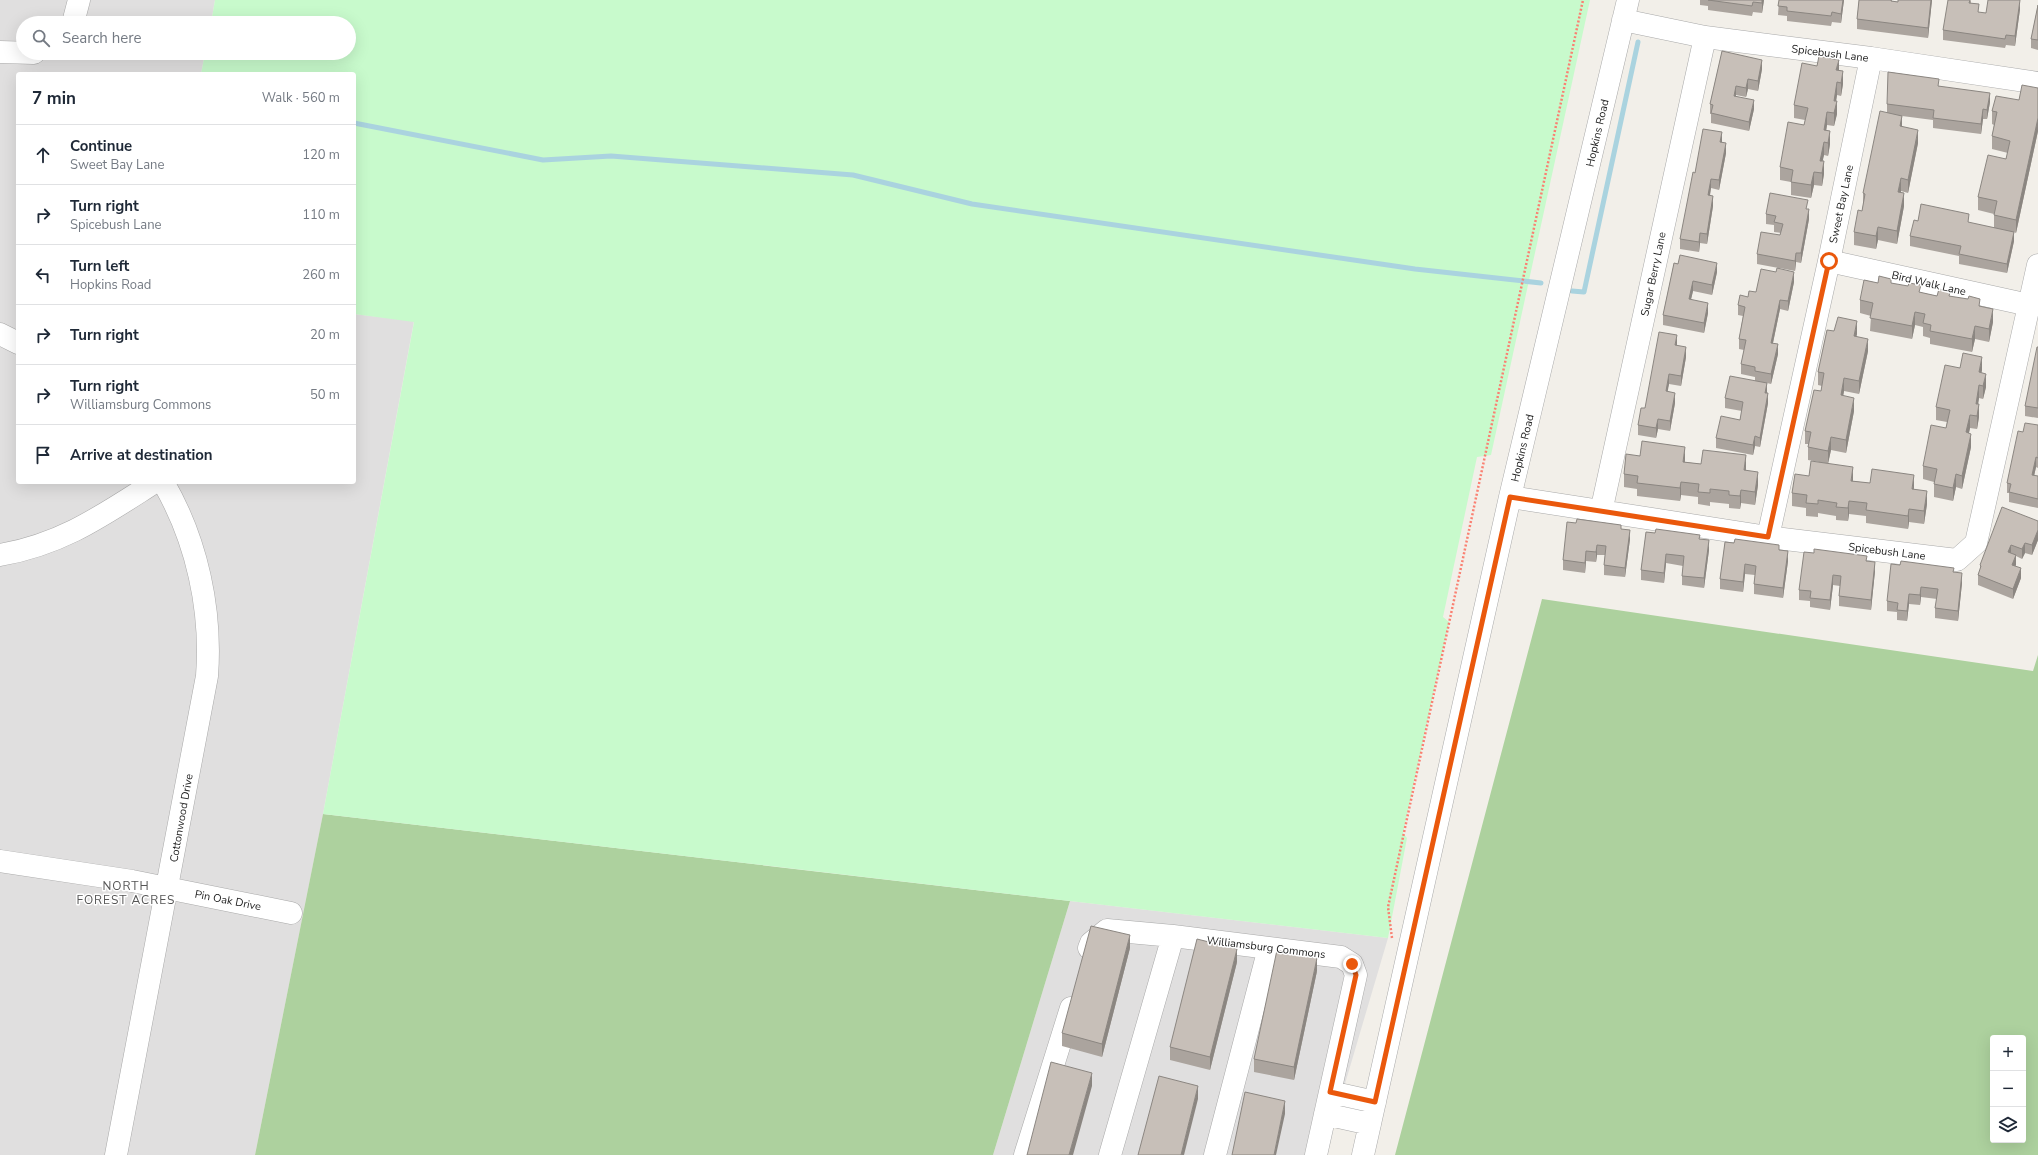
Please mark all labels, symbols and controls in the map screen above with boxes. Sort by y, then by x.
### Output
search box [16,16,356,60]
icon: search [30,27,52,49]
text: Search here [62,28,142,48]
street label: Spicebush Lane [1791,41,1869,66]
text: 7 min [32,87,76,110]
text: Walk · 560 m [262,89,340,107]
street label: Hopkins Road [1582,98,1613,168]
text: Continue [70,136,132,156]
icon: ahead [32,144,54,166]
text: 120 m [302,146,340,164]
text: Sweet Bay Lane [70,156,164,174]
street label: Sweet Bay Lane [1826,163,1857,245]
text: Turn right [70,196,139,216]
icon: right [32,204,54,226]
text: 110 m [302,206,340,224]
text: Spicebush Lane [70,216,162,234]
street label: Sugar Berry Lane [1637,230,1670,318]
route start [1820,252,1838,270]
text: Turn left [70,256,129,276]
icon: left [32,264,54,286]
text: 260 m [302,266,340,284]
street label: Bird Walk Lane [1890,268,1968,299]
text: Hopkins Road [70,276,151,294]
icon: right [32,324,54,346]
text: Turn right [70,325,139,345]
text: 20 m [310,326,340,344]
text: Turn right [70,376,139,396]
icon: right [32,384,54,406]
text: 50 m [310,386,340,404]
text: Williamsburg Commons [70,396,211,414]
street label: Hopkins Road [1507,413,1538,483]
icon: arrive [32,444,54,466]
text: Arrive at destination [70,445,213,465]
street label: Spicebush Lane [1848,539,1926,564]
street label: Cottonwood Drive [166,773,197,864]
district label: NORTH FOREST ACRES [77,878,175,908]
street label: Pin Oak Drive [193,887,262,914]
street label: Williamsburg Commons [1206,933,1326,962]
route end [1343,955,1361,973]
map controls [1990,1035,2026,1143]
button: + [1990,1035,2026,1071]
button: − [1990,1071,2026,1107]
button: layers [1990,1107,2026,1143]

